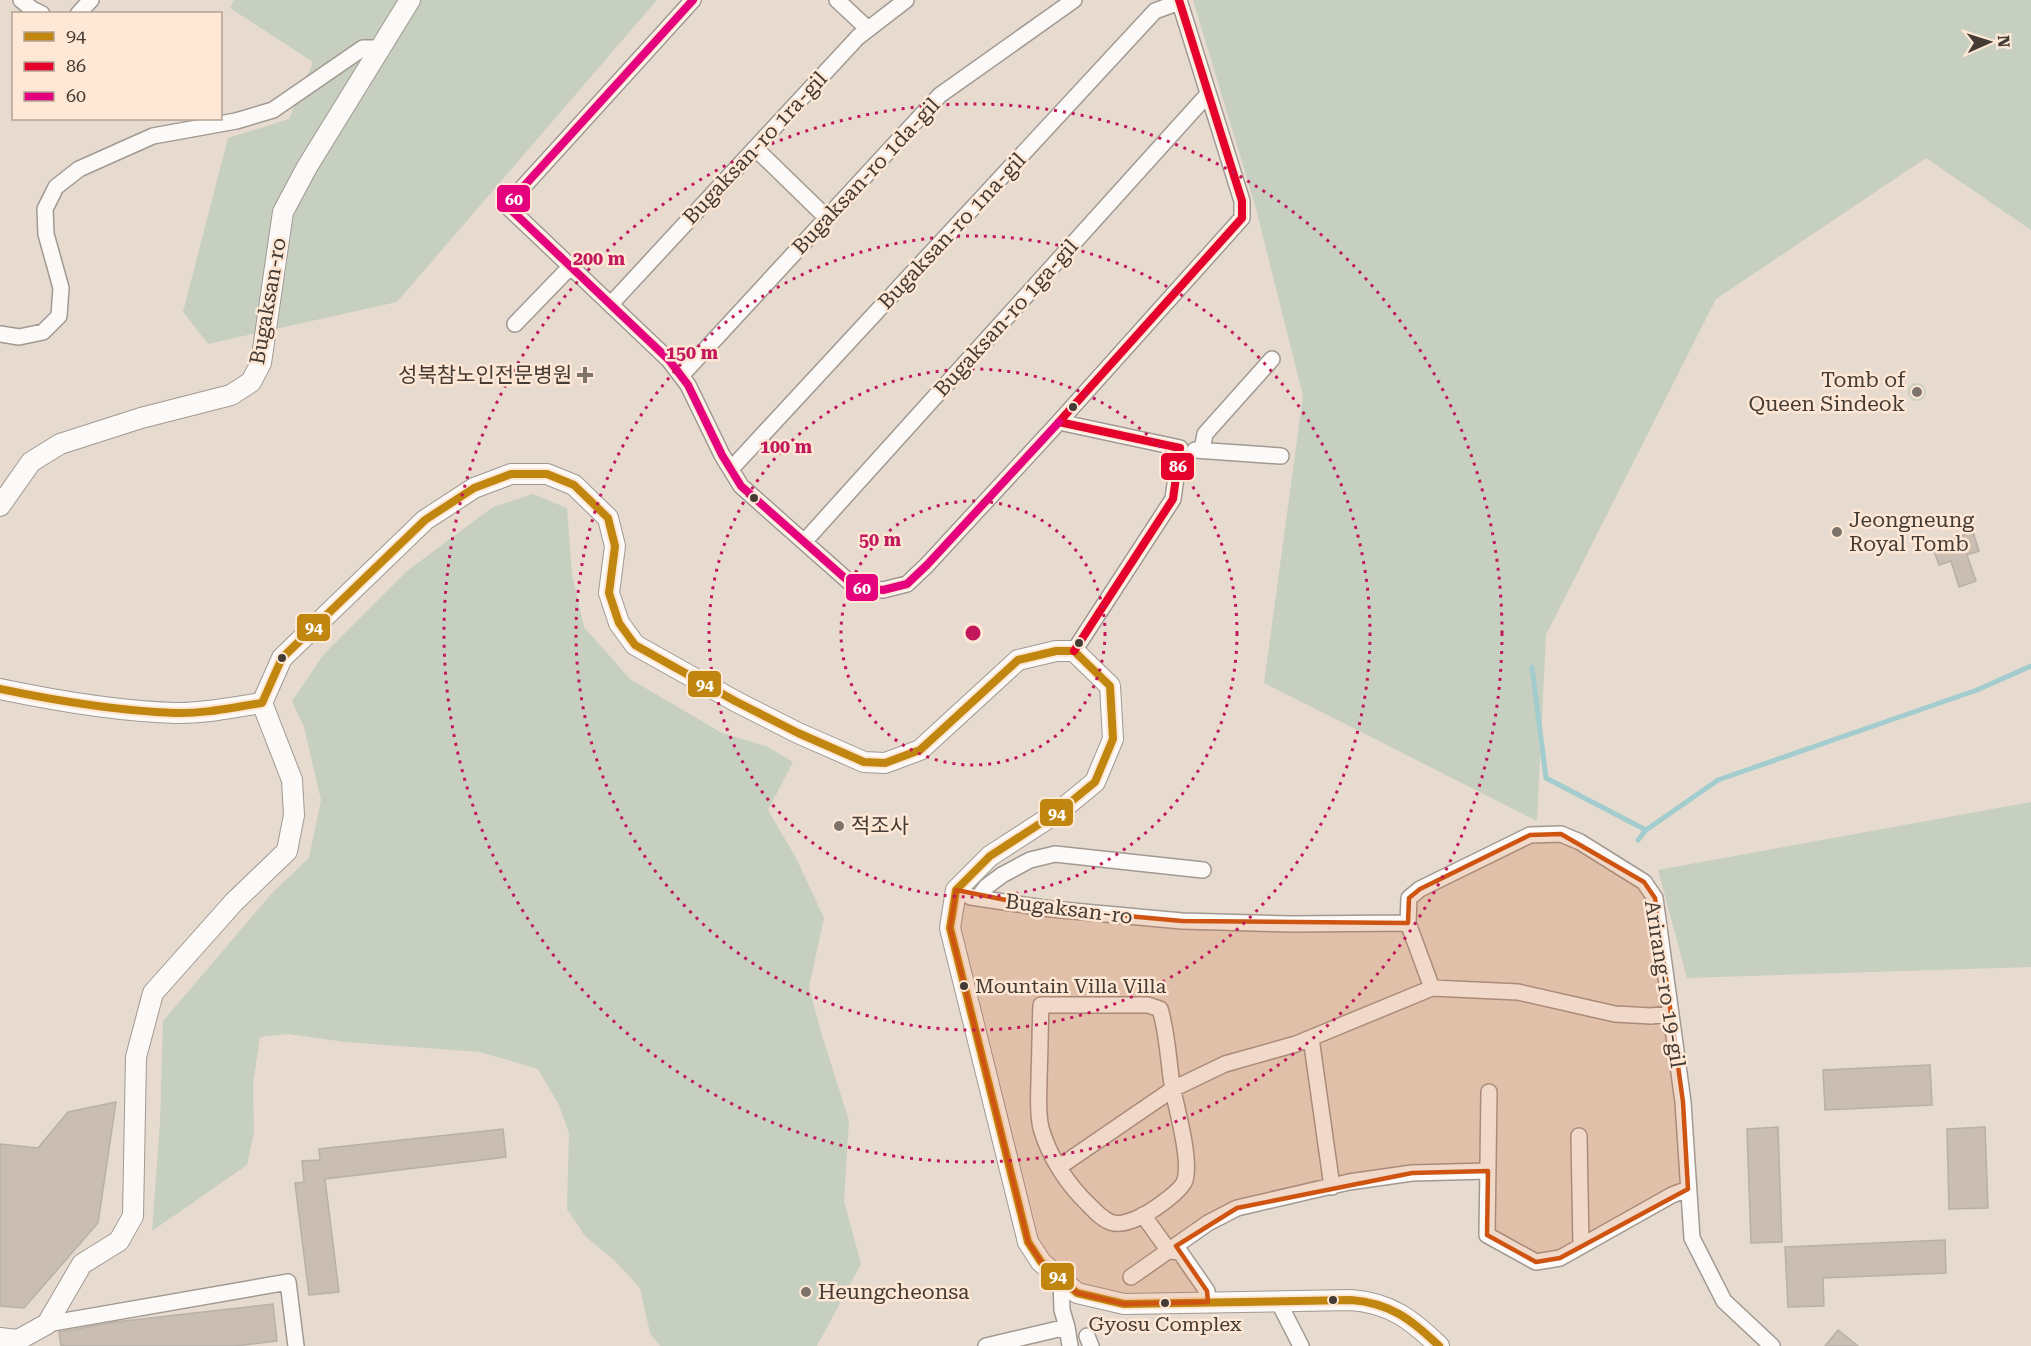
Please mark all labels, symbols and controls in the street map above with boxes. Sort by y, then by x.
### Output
legend [12,12,222,120]
north arrow [1959,12,2019,72]
text: 94 [66,25,86,46]
text: N [1994,35,2013,48]
text: 86 [66,55,86,76]
street label: Bugaksan-ro 1ra-gil [678,66,832,229]
text: 60 [66,85,86,106]
street label: Bugaksan-ro 1da-gil [787,93,945,259]
street label: Bugaksan-ro 1na-gil [873,148,1031,314]
line badge: 60 [496,184,531,213]
text: 60 [505,190,523,209]
street label: Bugaksan-ro 1ga-gil [929,234,1083,401]
street label: Bugaksan-ro [245,236,291,366]
text: 200 m [573,248,626,269]
text: 150 m [666,342,719,363]
place label: 성북참노인전문병원 [398,363,572,387]
marker: 성북참노인전문병원 [576,366,594,384]
place label: Tomb of Queen Sindeok [1749,368,1906,416]
marker: Tomb of Queen Sindeok [1910,385,1924,399]
unlabelled marker [1067,401,1079,413]
text: 100 m [760,436,813,457]
line badge: 86 [1160,452,1195,481]
text: 86 [1169,457,1187,476]
unlabelled marker [748,492,760,504]
place label: Jeongneung Royal Tomb [1849,508,1974,556]
marker: Jeongneung Royal Tomb [1830,525,1844,539]
text: 50 m [859,529,902,550]
line badge: 60 [845,573,879,602]
text: 60 [853,579,871,598]
line badge: 94 [296,613,331,642]
text: 94 [305,618,323,637]
centre of rings [963,623,983,643]
unlabelled marker [1073,637,1085,649]
unlabelled marker [276,652,288,664]
line badge: 94 [687,670,722,698]
text: 94 [696,675,714,694]
line badge: 94 [1039,798,1074,827]
text: 94 [1048,804,1066,823]
place label: 적조사 [851,814,909,838]
marker: 적조사 [832,819,846,833]
street label: Bugaksan-ro [1004,889,1134,929]
street label: Arirang-ro 19-gil [1640,899,1690,1070]
place label: Mountain Villa Villa [975,974,1166,998]
marker: Mountain Villa Villa [958,980,970,992]
line badge: 94 [1040,1262,1075,1291]
text: 94 [1049,1267,1067,1286]
place label: Heungcheonsa [818,1280,970,1304]
marker: Heungcheonsa [799,1285,813,1299]
unlabelled marker [1327,1294,1339,1306]
marker: Gyosu Complex [1159,1297,1171,1309]
place label: Gyosu Complex [1089,1312,1242,1336]

